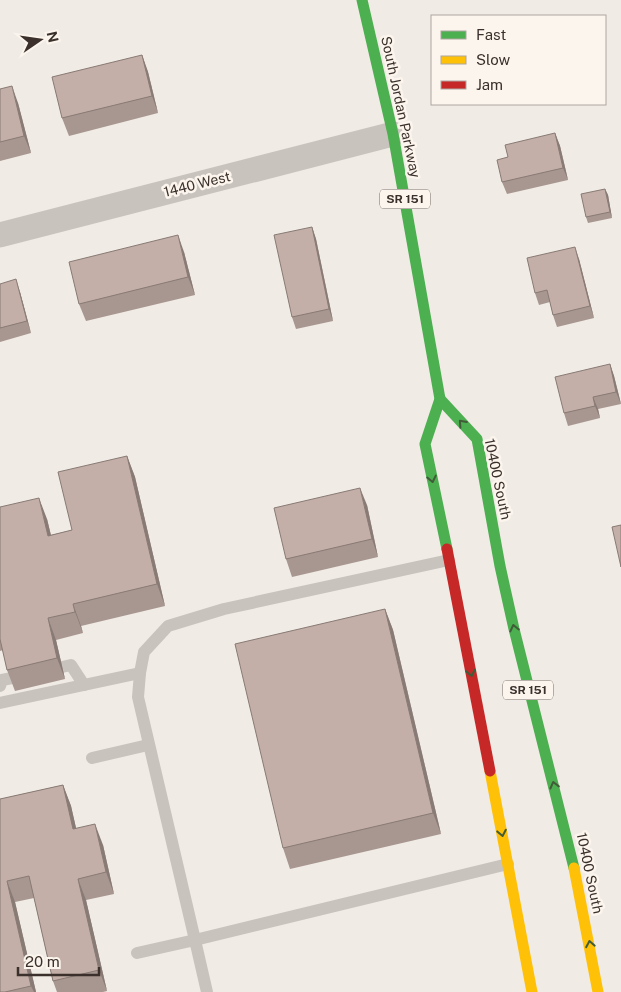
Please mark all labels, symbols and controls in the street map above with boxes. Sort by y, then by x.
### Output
north arrow [15,15,65,65]
legend [431,15,606,105]
text: Fast [476,26,506,43]
text: N [44,30,62,44]
street label: South Jordan Parkway [378,35,424,180]
text: Slow [476,51,511,68]
text: Jam [476,76,503,93]
street label: 1440 West [162,168,232,200]
road number: SR 151 [380,190,430,208]
one-way arrow [459,419,468,428]
street label: 10400 South [482,437,514,521]
one-way arrow [426,475,437,484]
one-way arrow [509,624,520,633]
one-way arrow [465,669,475,677]
road number: SR 151 [503,680,553,700]
one-way arrow [549,781,560,790]
one-way arrow [496,828,506,837]
street label: 10400 South [574,831,606,915]
one-way arrow [585,940,595,948]
scale bar [18,944,99,976]
text: 20 m [25,953,60,970]

